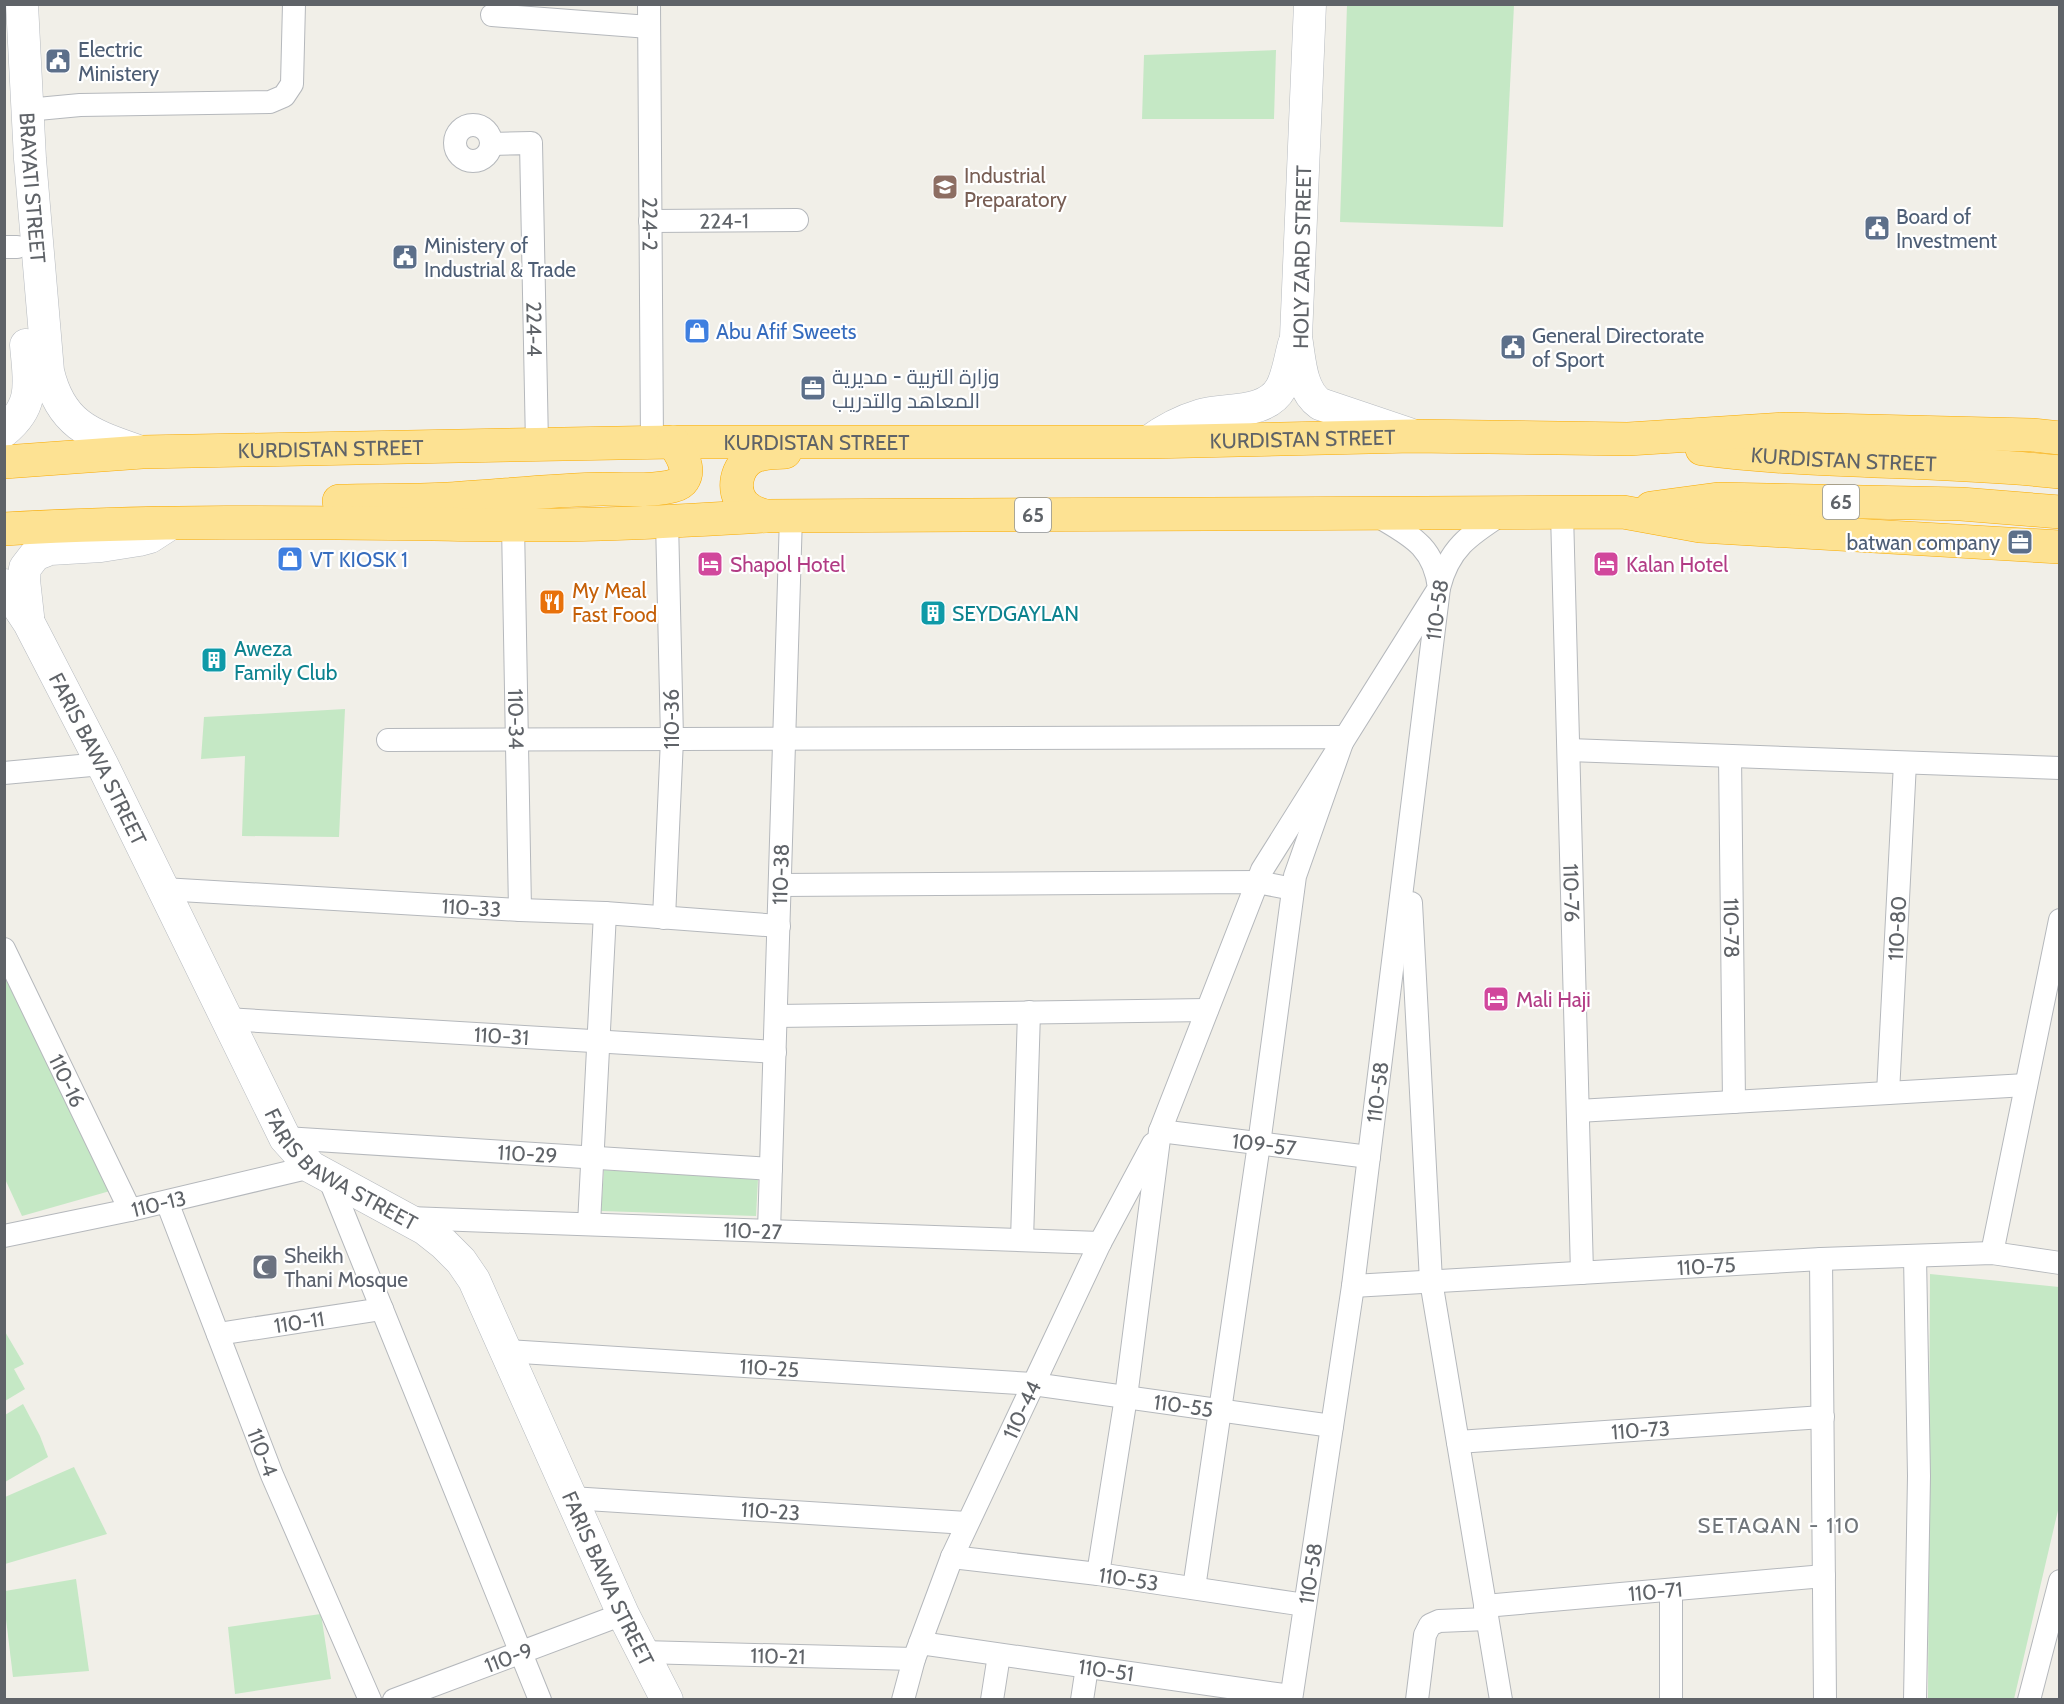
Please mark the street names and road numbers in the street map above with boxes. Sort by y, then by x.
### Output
street label: BRAYATI STREET [15,112,51,264]
street label: HOLY ZARD STREET [1288,165,1316,349]
street label: 224-2 [638,197,663,251]
street label: 224-1 [699,208,749,233]
street label: 224-4 [522,301,548,357]
street label: KURDISTAN STREET [1209,424,1396,453]
street label: KURDISTAN STREET [724,430,909,455]
street label: KURDISTAN STREET [237,434,424,463]
street label: KURDISTAN STREET [1750,442,1937,476]
road number: 65 [1823,485,1859,519]
road number: 65 [1015,498,1051,532]
street label: 110-58 [1420,576,1453,642]
street label: FARIS BAWA STREET [44,668,152,849]
street label: 110-34 [503,688,530,749]
street label: 110-36 [659,689,684,749]
street label: 110-38 [767,843,793,905]
street label: 110-76 [1559,863,1585,923]
street label: 110-33 [441,893,502,921]
street label: 110-80 [1882,895,1911,961]
street label: 110-78 [1719,898,1745,958]
street label: 110-31 [473,1021,530,1050]
street label: 110-16 [44,1050,91,1111]
street label: 110-58 [1361,1060,1393,1124]
street label: FARIS BAWA STREET [260,1104,422,1235]
street label: 109-57 [1231,1128,1298,1160]
street label: 110-29 [497,1139,558,1168]
street label: 110-13 [129,1185,188,1222]
street label: 110-27 [723,1217,783,1244]
street label: 110-75 [1676,1251,1736,1280]
street label: 110-11 [272,1305,326,1338]
street label: 110-25 [739,1353,800,1382]
street label: 110-44 [997,1377,1046,1443]
street label: 110-55 [1152,1389,1215,1422]
street label: 110-73 [1610,1415,1671,1444]
street label: 110-4 [243,1425,284,1480]
street label: FARIS BAWA STREET [557,1487,660,1670]
street label: 110-23 [740,1496,801,1525]
street label: 110-58 [1293,1541,1327,1606]
street label: 110-53 [1097,1562,1160,1595]
street label: 110-71 [1627,1576,1683,1606]
street label: 110-9 [481,1637,536,1677]
street label: 110-21 [750,1642,806,1669]
street label: 110-51 [1077,1653,1135,1686]

